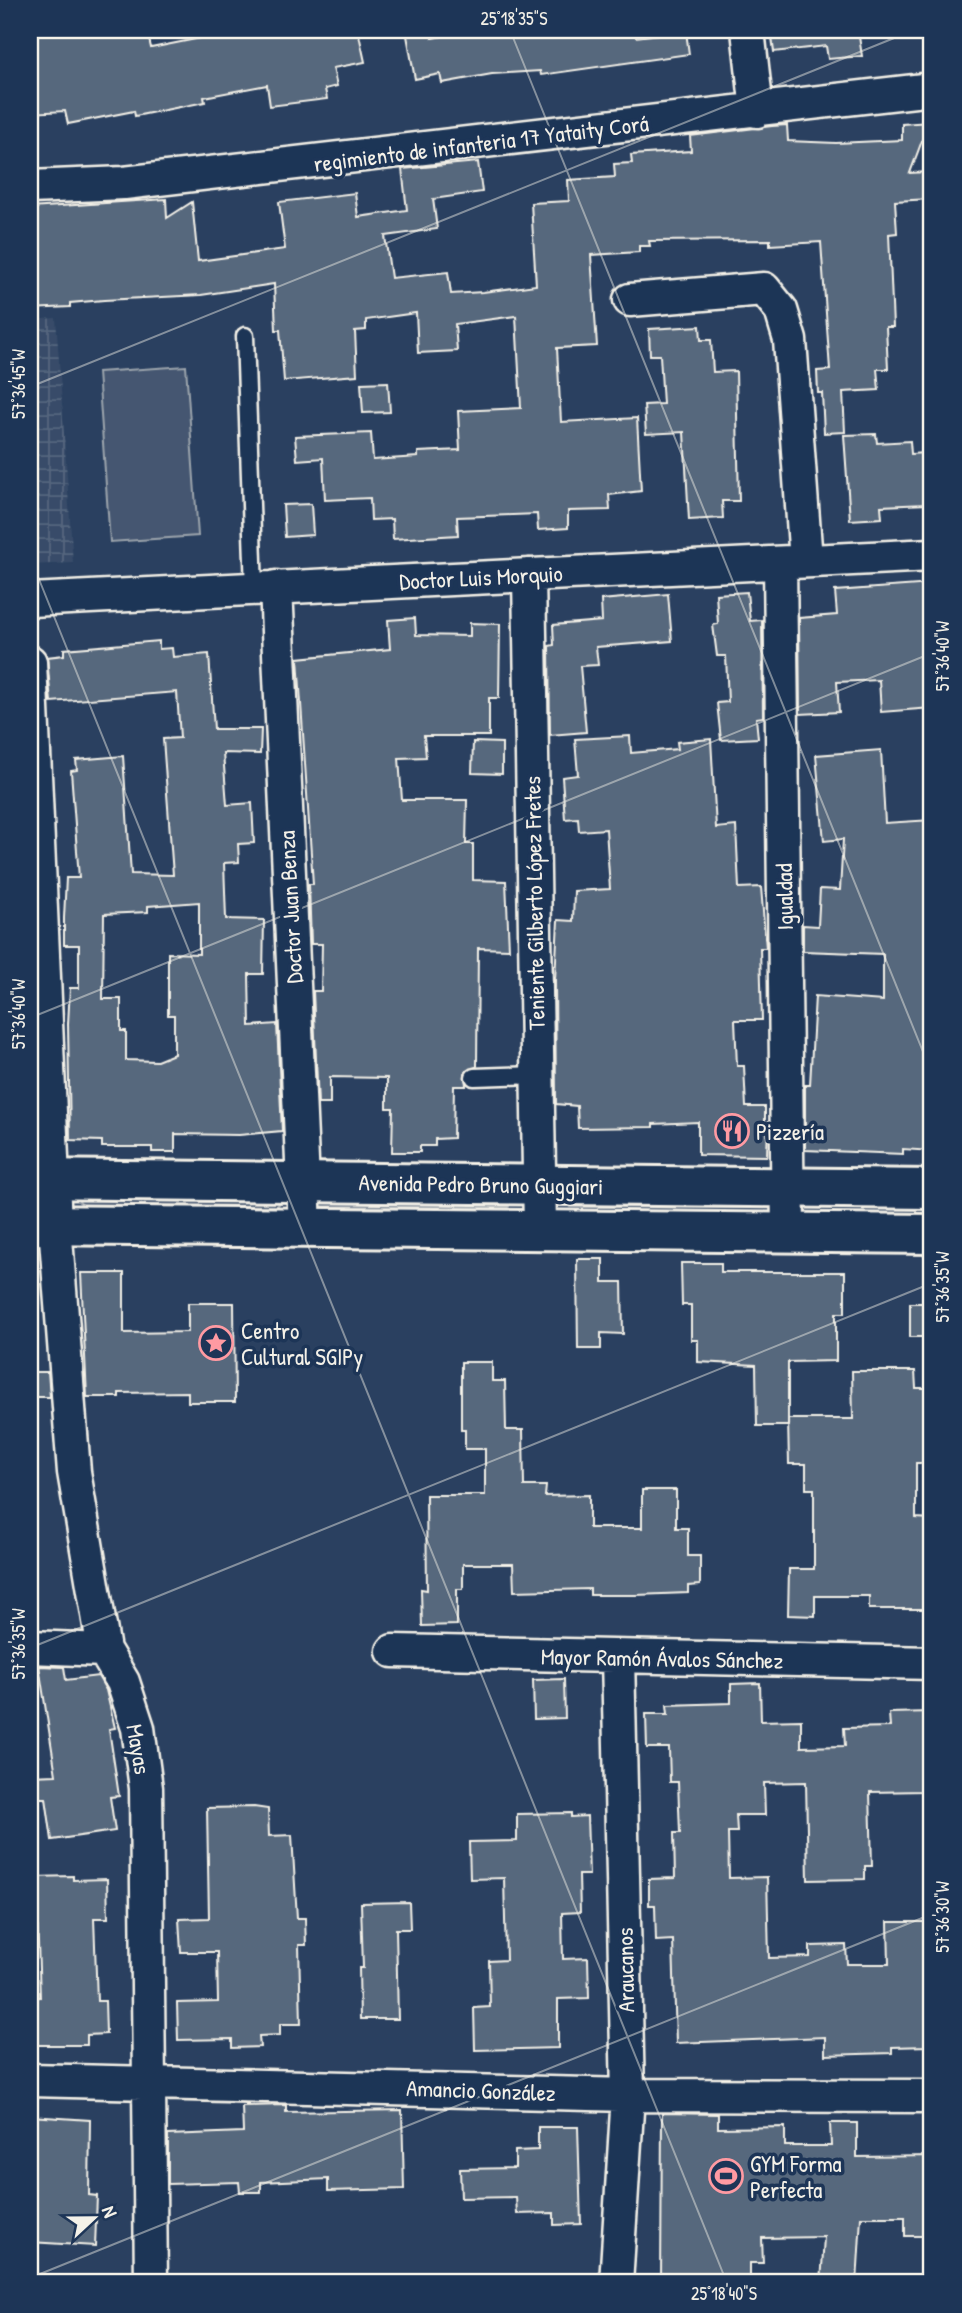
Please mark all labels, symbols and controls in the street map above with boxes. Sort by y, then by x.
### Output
text: 25°18'35"S [481,6,547,31]
street label: regimiento de infanteria 17 Yataity Corá [312,107,650,179]
text: 57°36'45"W [6,349,31,419]
street label: Doctor Luis Morquio [399,557,563,597]
text: 57°36'40"W [930,621,955,691]
street label: Teniente Gilberto López Fretes [516,776,552,1030]
street label: Doctor Juan Benza [271,830,309,984]
street label: Igualdad [768,863,800,931]
text: 57°36'40"W [6,979,31,1049]
restaurant icon: Pizzería [713,1112,751,1150]
place label: Pizzería [756,1116,824,1147]
street label: Avenida Pedro Bruno Guggiari [358,1166,604,1202]
text: 57°36'35"W [930,1251,955,1323]
place label: Centro Cultural SGIPy [241,1315,363,1372]
place icon: Centro Cultural SGIPy [197,1324,235,1362]
text: 57°36'35"W [6,1608,31,1680]
street label: Mayor Ramón Ávalos Sánchez [541,1640,784,1676]
street label: Mayas [119,1722,159,1777]
text: 57°36'30"W [930,1881,955,1953]
street label: Araucanos [609,1927,641,2013]
street label: Amancio González [406,2072,556,2108]
place label: GYM Forma Perfecta [750,2148,842,2205]
sports icon: GYM Forma Perfecta [707,2157,745,2195]
north arrow [60,2184,130,2254]
text: N [96,2202,124,2221]
text: 25°18'40"S [691,2281,757,2306]

